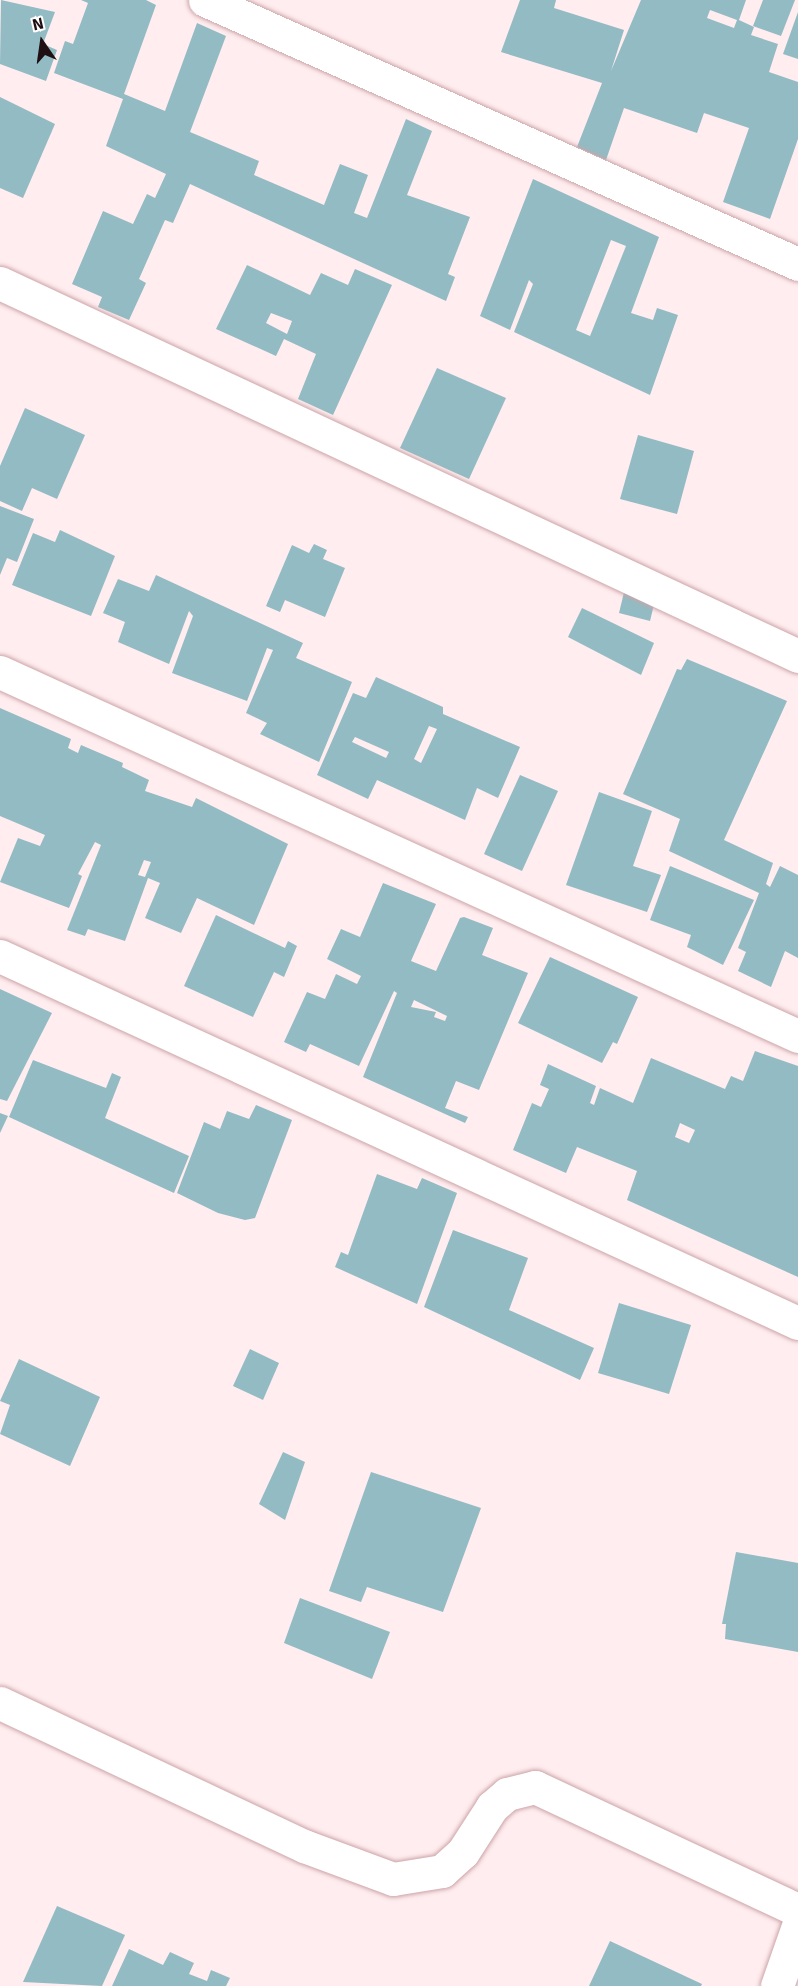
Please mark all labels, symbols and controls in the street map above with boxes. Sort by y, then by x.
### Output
north arrow [12,12,72,72]
text: N [30,13,46,35]

